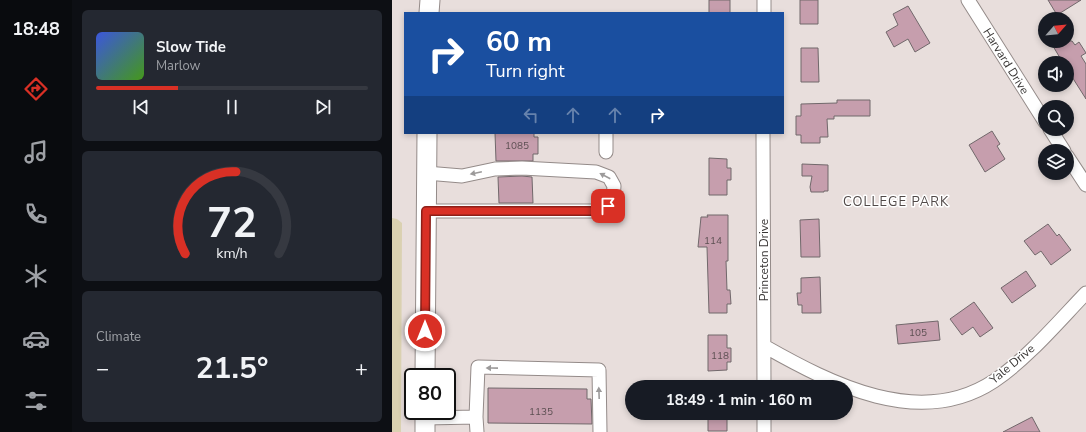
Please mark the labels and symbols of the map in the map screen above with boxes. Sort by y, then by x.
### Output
north arrow [1038,12,1074,48]
street label: Harvard Drive [979,25,1033,97]
house number: 1085 [505,139,529,153]
one-way arrow [470,170,482,176]
one-way arrow [599,173,611,179]
pin [591,189,625,223]
district label: COLLEGE PARK [843,193,949,211]
street label: Princeton Drive [756,219,772,301]
house number: 114 [704,234,722,248]
position arrow [404,310,446,352]
house number: 105 [909,326,927,340]
street label: Yale Drive [985,341,1038,388]
house number: 118 [711,349,729,363]
one-way arrow [485,365,498,371]
speed limit sign: 80 [404,368,456,420]
one-way arrow [596,386,602,399]
house number: 1135 [529,405,553,419]

